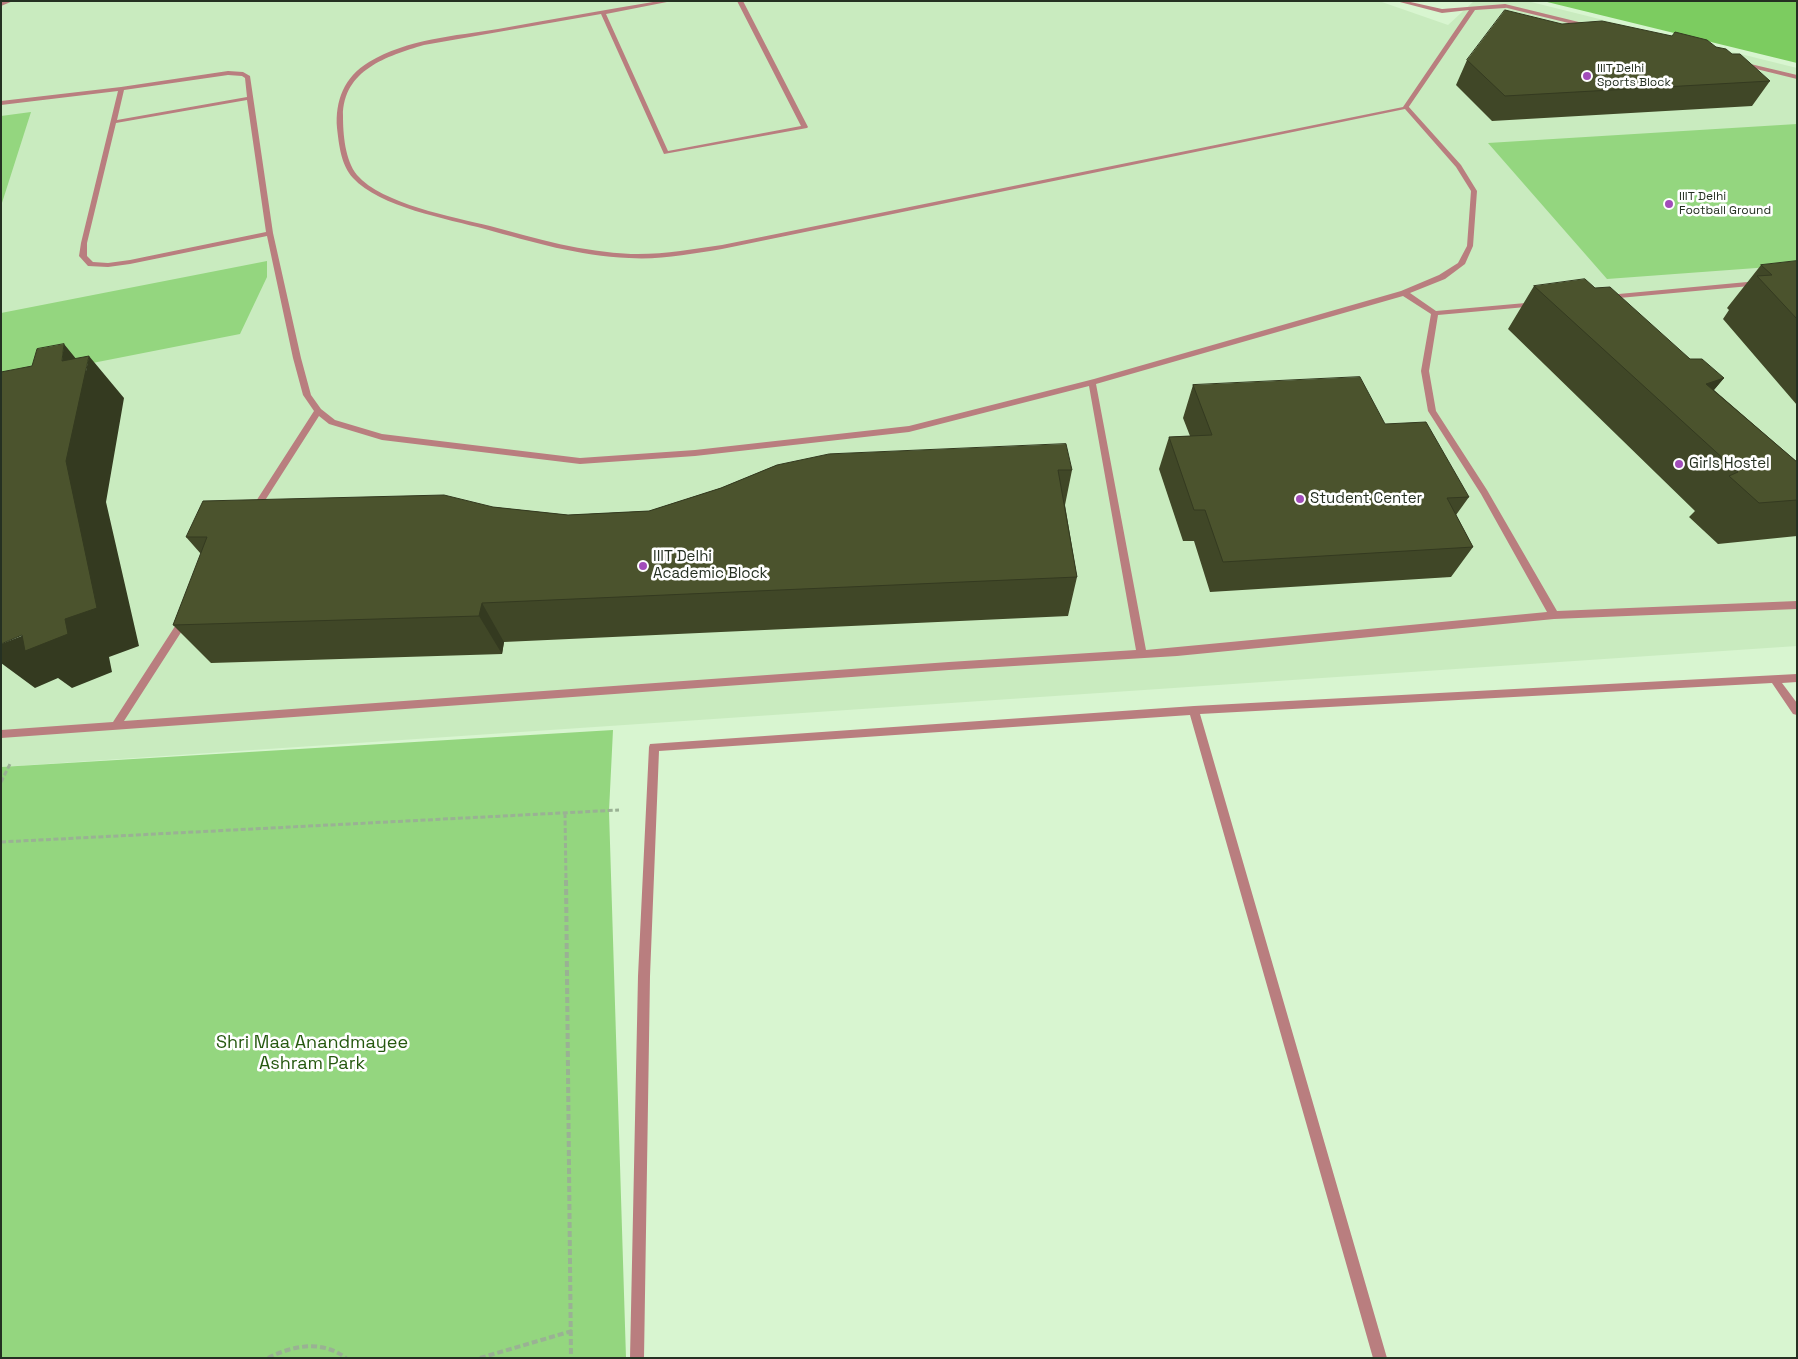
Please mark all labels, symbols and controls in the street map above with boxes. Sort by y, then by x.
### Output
place label: IIIT Delhi Sports Block [1597,62,1671,90]
marker: IIIT Delhi Sports Block [1581,70,1593,82]
place label: IIIT Delhi Football Ground [1679,190,1771,218]
marker: IIIT Delhi Football Ground [1663,198,1675,210]
place label: Girls Hostel [1689,455,1770,473]
marker: Girls Hostel [1673,458,1685,470]
place label: Student Center [1310,490,1422,508]
marker: Student Center [1294,493,1306,505]
place label: IIIT Delhi Academic Block [653,548,768,583]
marker: IIIT Delhi Academic Block [637,560,649,572]
park label: Shri Maa Anandmayee Ashram Park [216,1032,408,1074]

